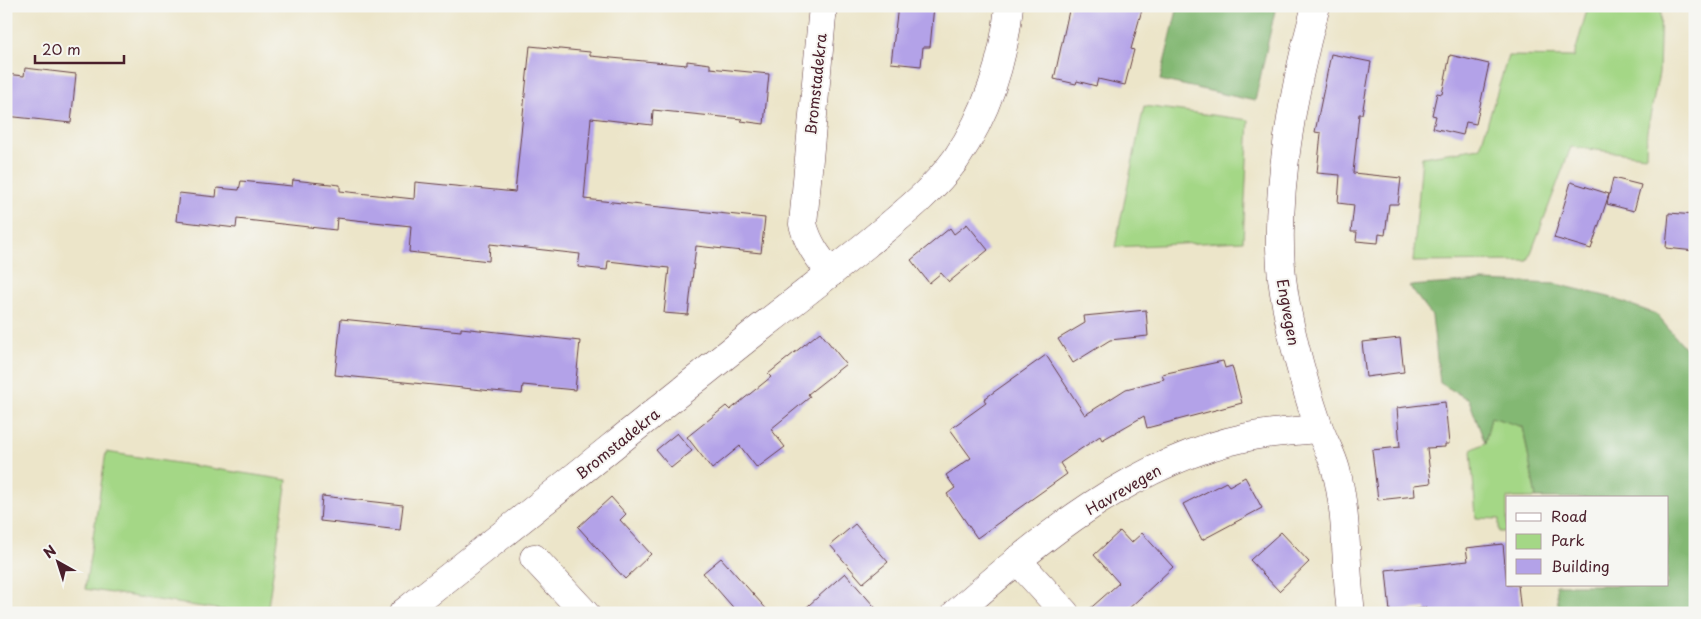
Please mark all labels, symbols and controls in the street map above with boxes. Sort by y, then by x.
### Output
street label: Bromstadekra [798,31,832,136]
scale bar [35,32,124,64]
text: 20 m [42,37,81,60]
street label: Engvegen [1272,277,1306,347]
street label: Bromstadekra [570,401,665,484]
street label: Havrevegen [1081,458,1165,520]
legend [1506,496,1668,586]
text: Road [1551,504,1587,527]
text: Park [1551,528,1585,551]
north arrow [32,536,82,586]
text: N [39,540,60,563]
text: Building [1551,554,1610,577]

